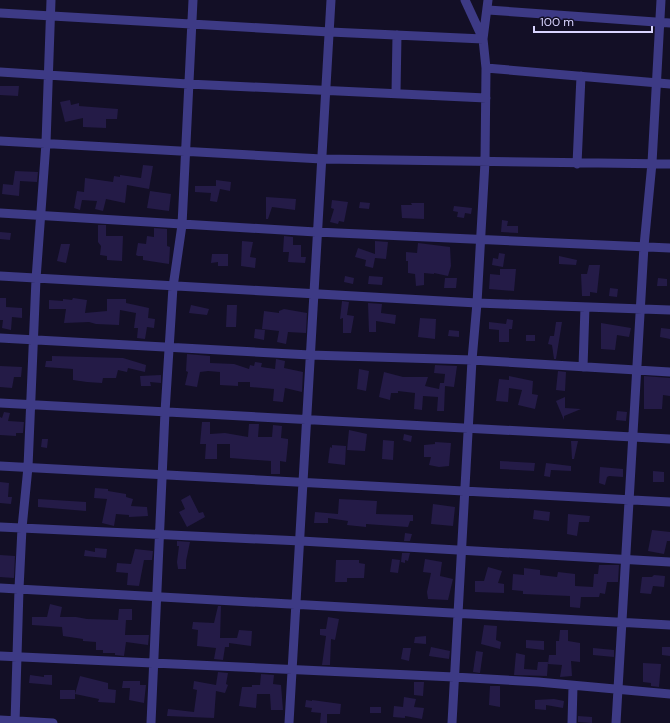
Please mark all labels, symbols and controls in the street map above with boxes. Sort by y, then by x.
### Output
scale bar [534,8,652,34]
text: 100 m [540,14,574,30]

